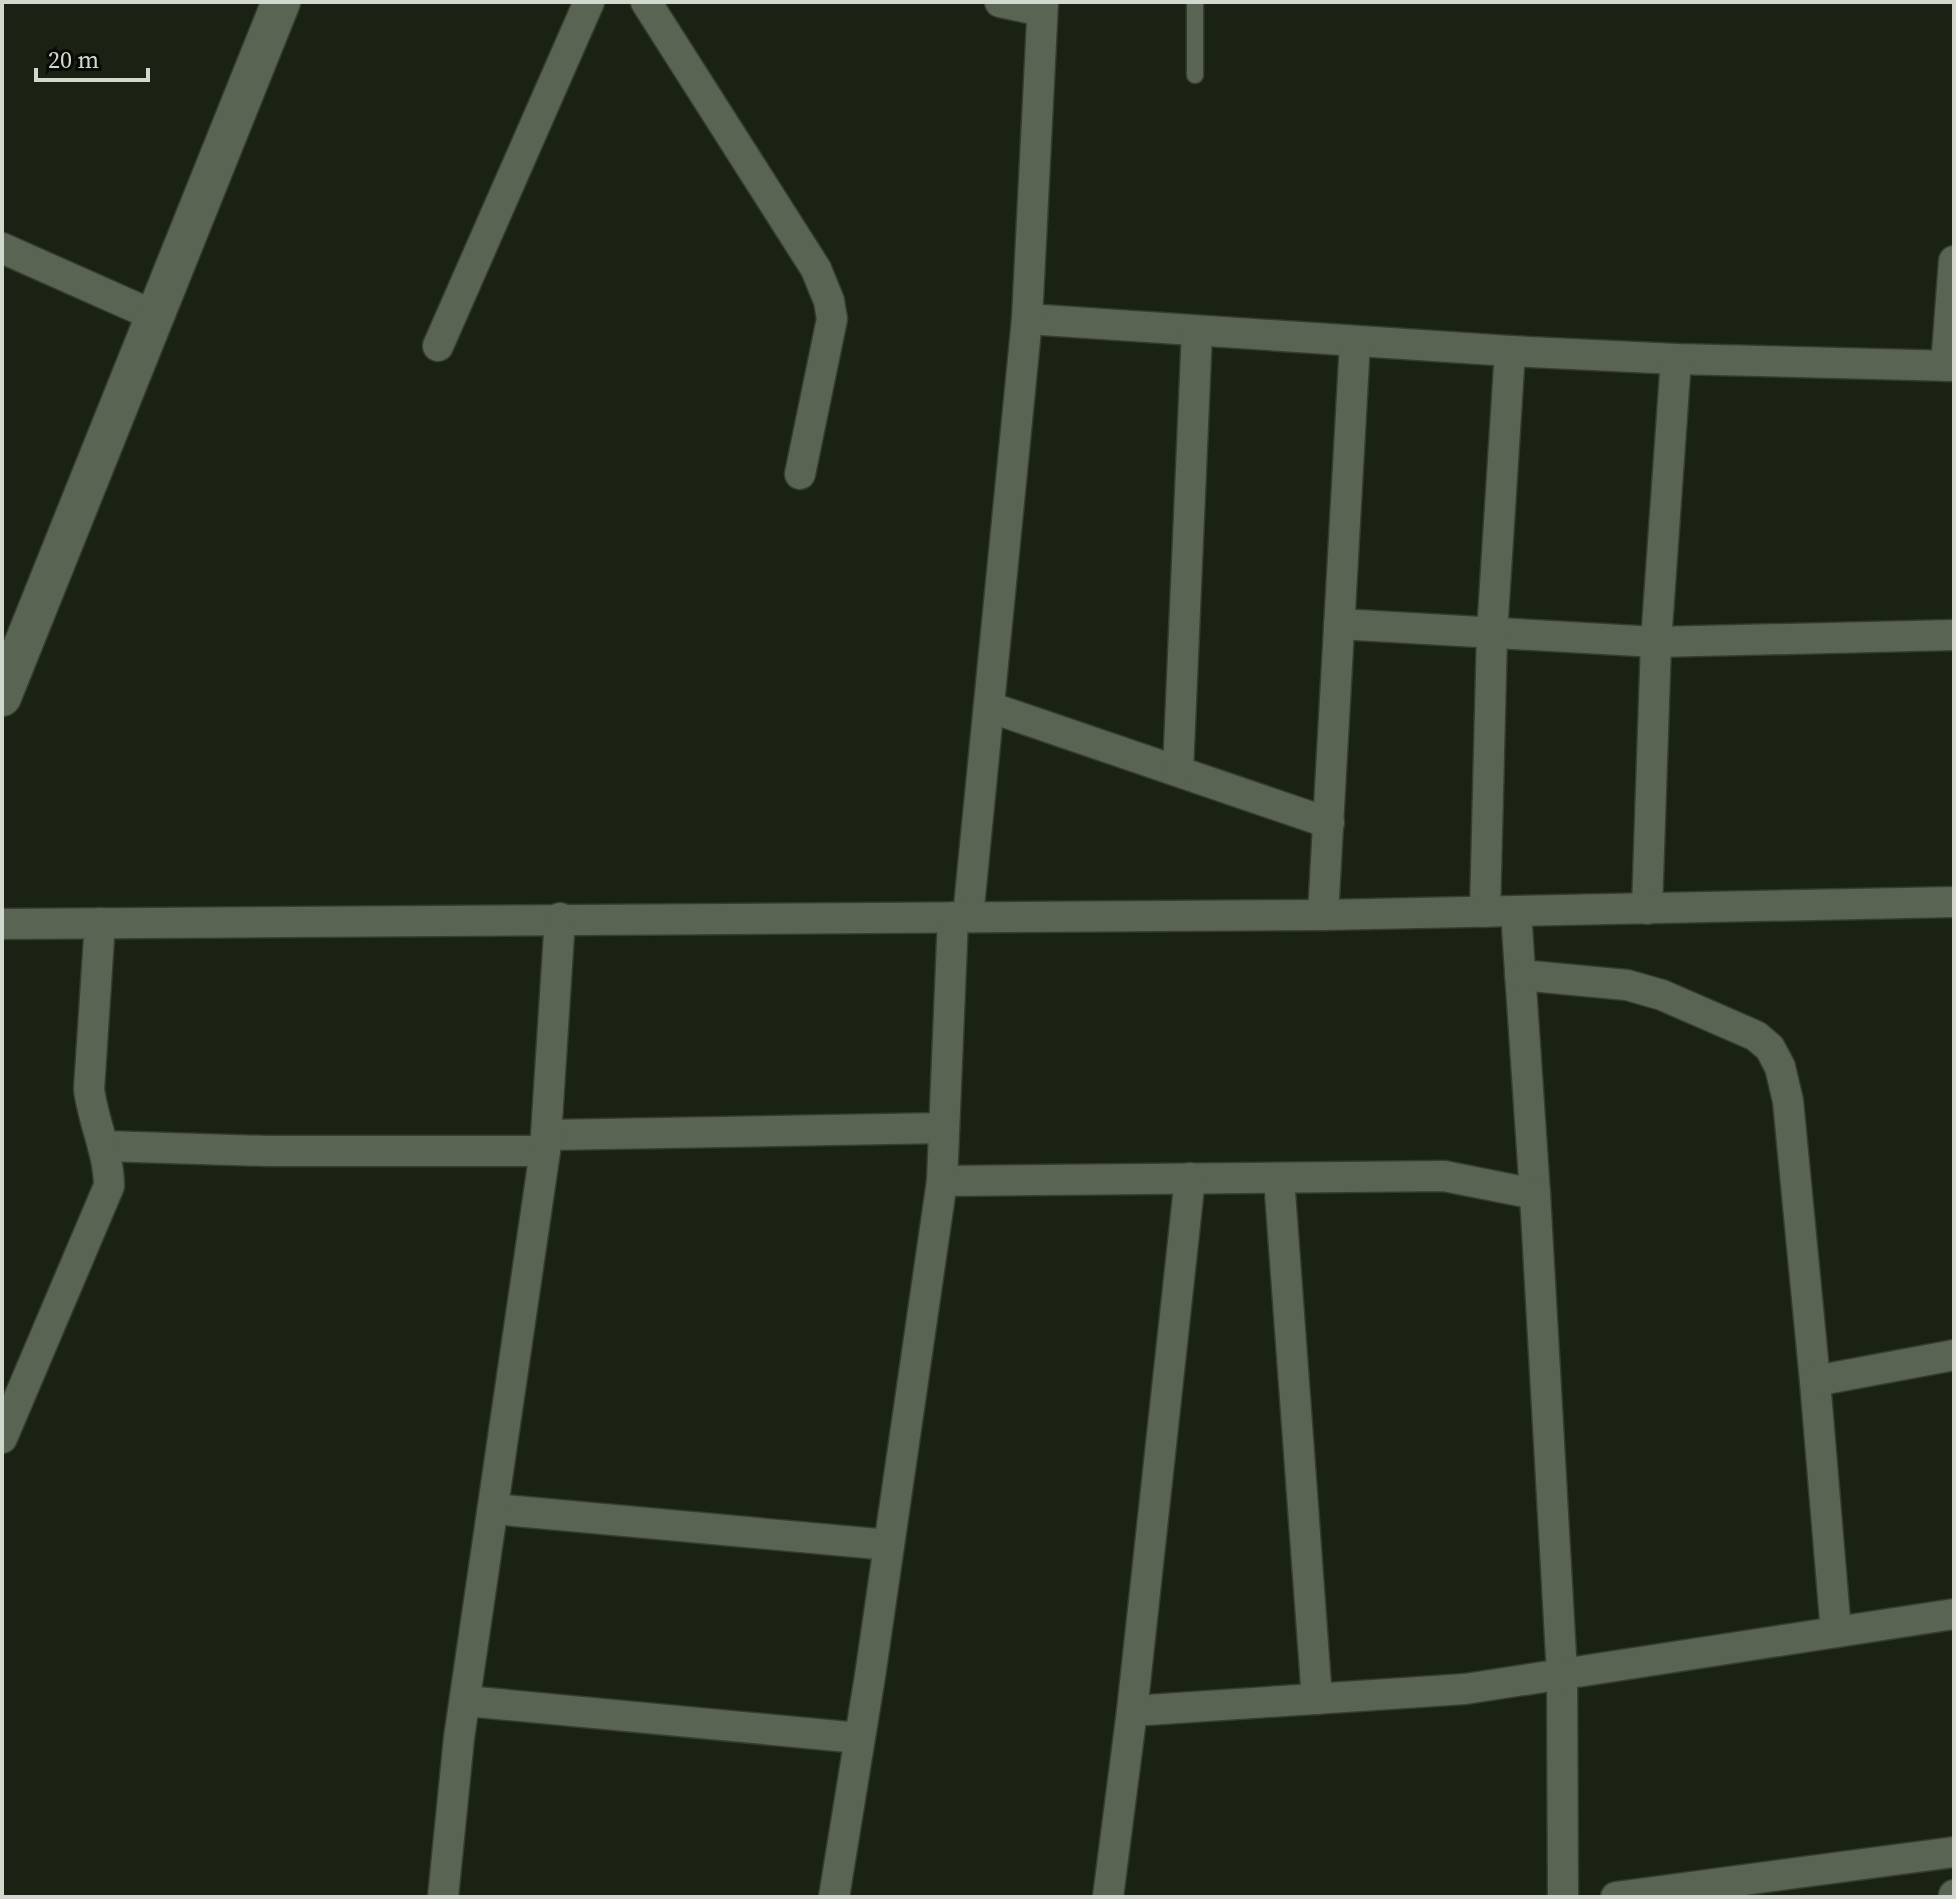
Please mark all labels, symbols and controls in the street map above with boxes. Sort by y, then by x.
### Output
scale bar [36,32,148,82]
text: 20 m [48,43,99,76]

